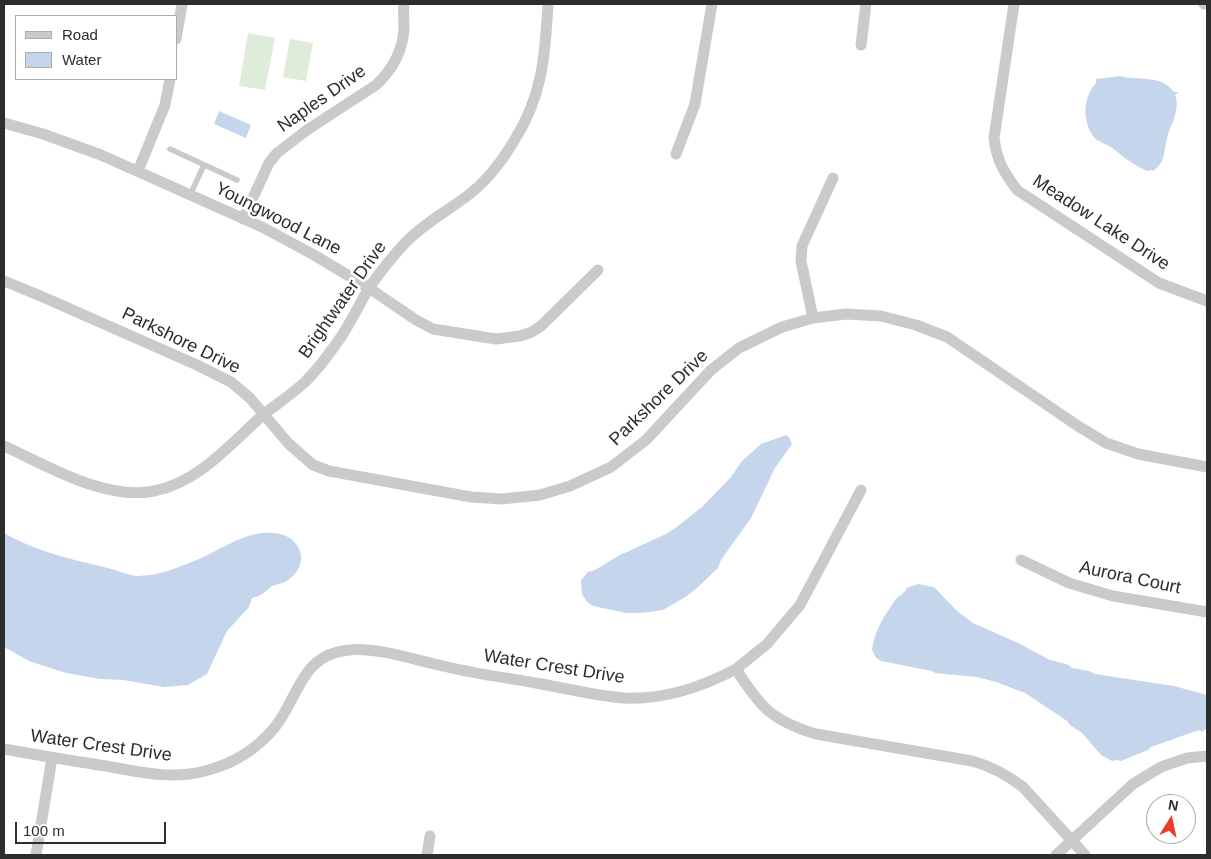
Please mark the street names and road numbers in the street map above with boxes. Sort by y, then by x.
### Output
street label: Naples Drive [274,61,370,137]
street label: Meadow Lake Drive [1028,171,1174,275]
street label: Youngwood Lane [211,178,345,260]
street label: Brightwater Drive [295,237,391,363]
street label: Parkshore Drive [118,303,244,379]
street label: Parkshore Drive [605,345,713,451]
street label: Aurora Court [1077,557,1183,599]
street label: Water Crest Drive [482,645,626,689]
street label: Water Crest Drive [29,725,173,767]

